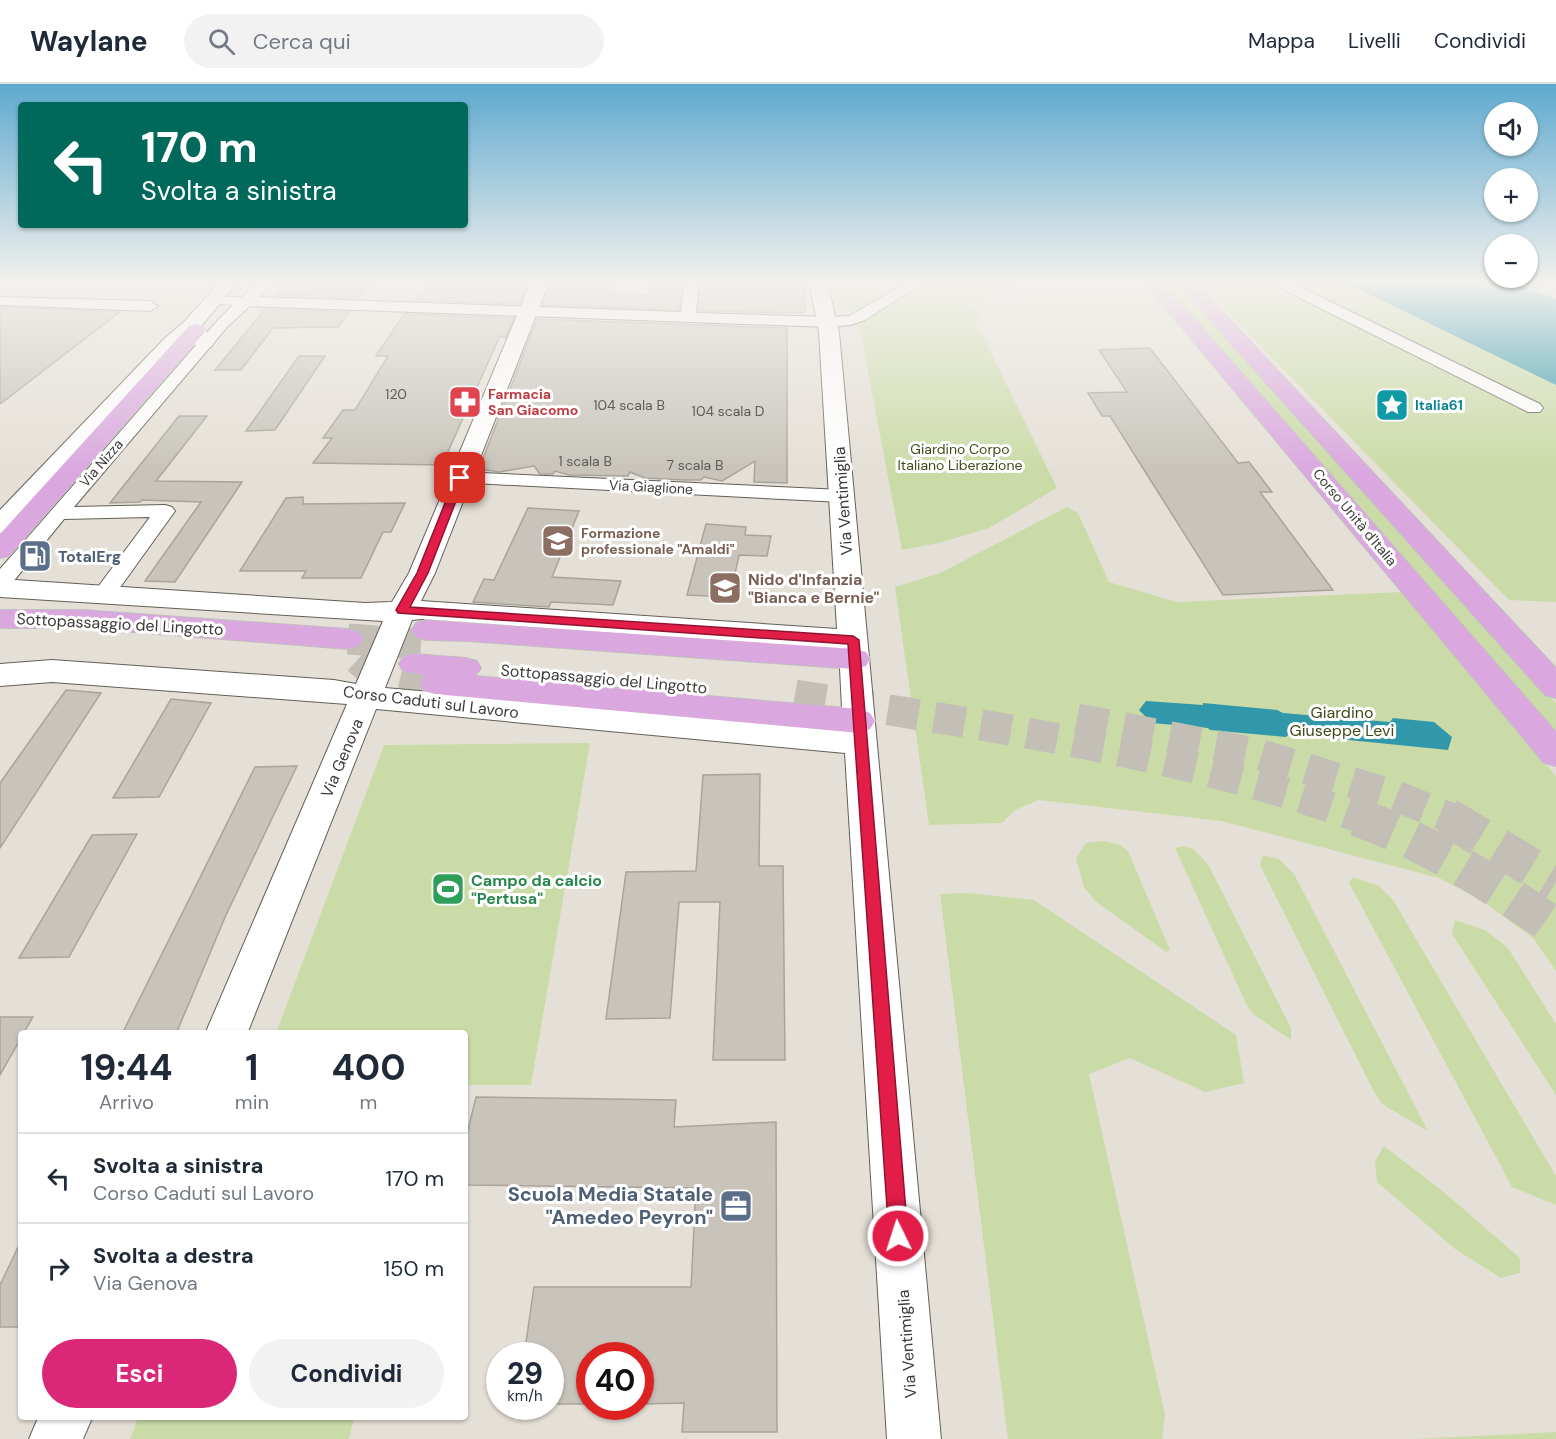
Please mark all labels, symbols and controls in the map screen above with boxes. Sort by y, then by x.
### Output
search box [184,14,604,68]
text: Waylane [30,23,148,60]
icon: search [205,25,238,58]
text: Cerca qui [253,27,351,56]
text: Mappa [1248,27,1315,55]
text: Livelli [1348,27,1401,55]
text: Condividi [1434,27,1526,55]
map controls [1484,102,1538,288]
button: sound [1484,102,1538,156]
text: 170 m [141,120,258,175]
icon: left [42,126,120,204]
button: + [1484,168,1538,222]
text: Svolta a sinistra [141,173,337,208]
button: − [1484,234,1538,288]
pharmacy icon: Farmacia San Giacomo [447,384,483,420]
house number: 120 [385,385,407,403]
place label: Farmacia San Giacomo [488,385,578,419]
place icon: Italia61 [1374,387,1410,423]
house number: 104 scala B [593,396,665,414]
place label: Italia61 [1415,396,1463,414]
house number: 104 scala D [692,402,764,420]
street label: Via Nizza [75,435,127,491]
park label: Giardino Corpo Italiano Liberazione [898,440,1022,474]
street label: Via Ventimiglia [829,446,857,556]
pin [434,452,485,503]
house number: 1 scala B [558,452,612,470]
house number: 7 scala B [667,456,723,474]
icon: arrive [443,461,476,494]
street label: Corso Unità d'Italia [1309,465,1401,569]
street label: Via Giaglione [608,476,694,498]
school or university icon: Formazione professionale "Amaldi" [540,523,576,559]
place label: Formazione professionale "Amaldi" [581,524,735,558]
fuel station icon: TotalErg [17,538,53,574]
place label: TotalErg [58,546,121,567]
place label: Nido d'Infanzia "Bianca e Bernie" [748,569,879,608]
school or university icon: Nido d'Infanzia "Bianca e Bernie" [707,570,743,606]
street label: Sottopassaggio del Lingotto [16,608,224,640]
street label: Sottopassaggio del Lingotto [500,660,708,698]
street label: Corso Caduti sul Lavoro [342,681,520,723]
park label: Giardino Giuseppe Levi [1290,702,1394,741]
street label: Via Genova [316,715,368,801]
place label: Campo da calcio "Pertusa" [471,870,602,909]
sports icon: Campo da calcio "Pertusa" [430,871,466,907]
text: 19:44 [80,1044,172,1091]
text: 1 [245,1044,258,1091]
text: 400 [331,1044,406,1091]
text: Arrivo [99,1089,154,1115]
text: min [235,1089,269,1115]
text: m [360,1089,377,1115]
text: Svolta a sinistra [93,1151,263,1180]
icon: left [42,1162,75,1195]
text: 170 m [385,1164,444,1193]
text: Corso Caduti sul Lavoro [93,1180,314,1206]
place label: Scuola Media Statale "Amedeo Peyron" [508,1181,713,1230]
office icon: Scuola Media Statale "Amedeo Peyron" [718,1188,754,1224]
position arrow [866,1204,930,1268]
text: Svolta a destra [93,1241,254,1270]
icon: right [42,1252,75,1285]
text: 150 m [383,1254,444,1283]
text: Via Genova [93,1270,198,1296]
street label: Via Ventimiglia [893,1289,921,1399]
button: Esci [42,1339,237,1408]
button: Condividi [249,1339,444,1408]
speed limit sign: 40 [576,1342,654,1420]
text: 29 [507,1354,543,1393]
text: km/h [507,1386,543,1406]

